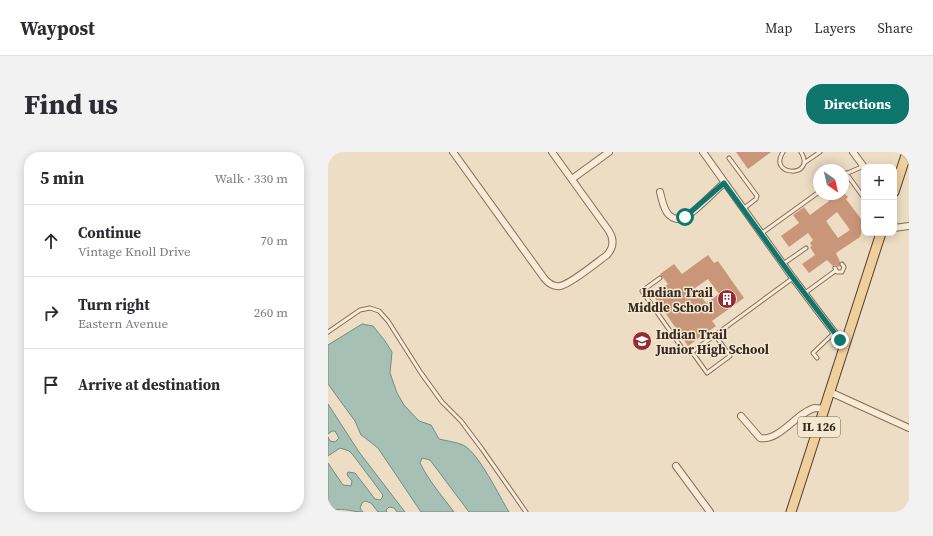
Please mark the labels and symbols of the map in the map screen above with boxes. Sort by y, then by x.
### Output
north arrow [813,164,849,200]
route start [676,208,694,226]
place label: Indian Trail Middle School [628,284,713,316]
building icon: Indian Trail Middle School [716,288,738,310]
place label: Indian Trail Junior High School [655,326,769,358]
school or university icon: Indian Trail Junior High School [631,330,653,352]
route end [831,331,849,349]
road number: IL 126 [798,417,840,437]

